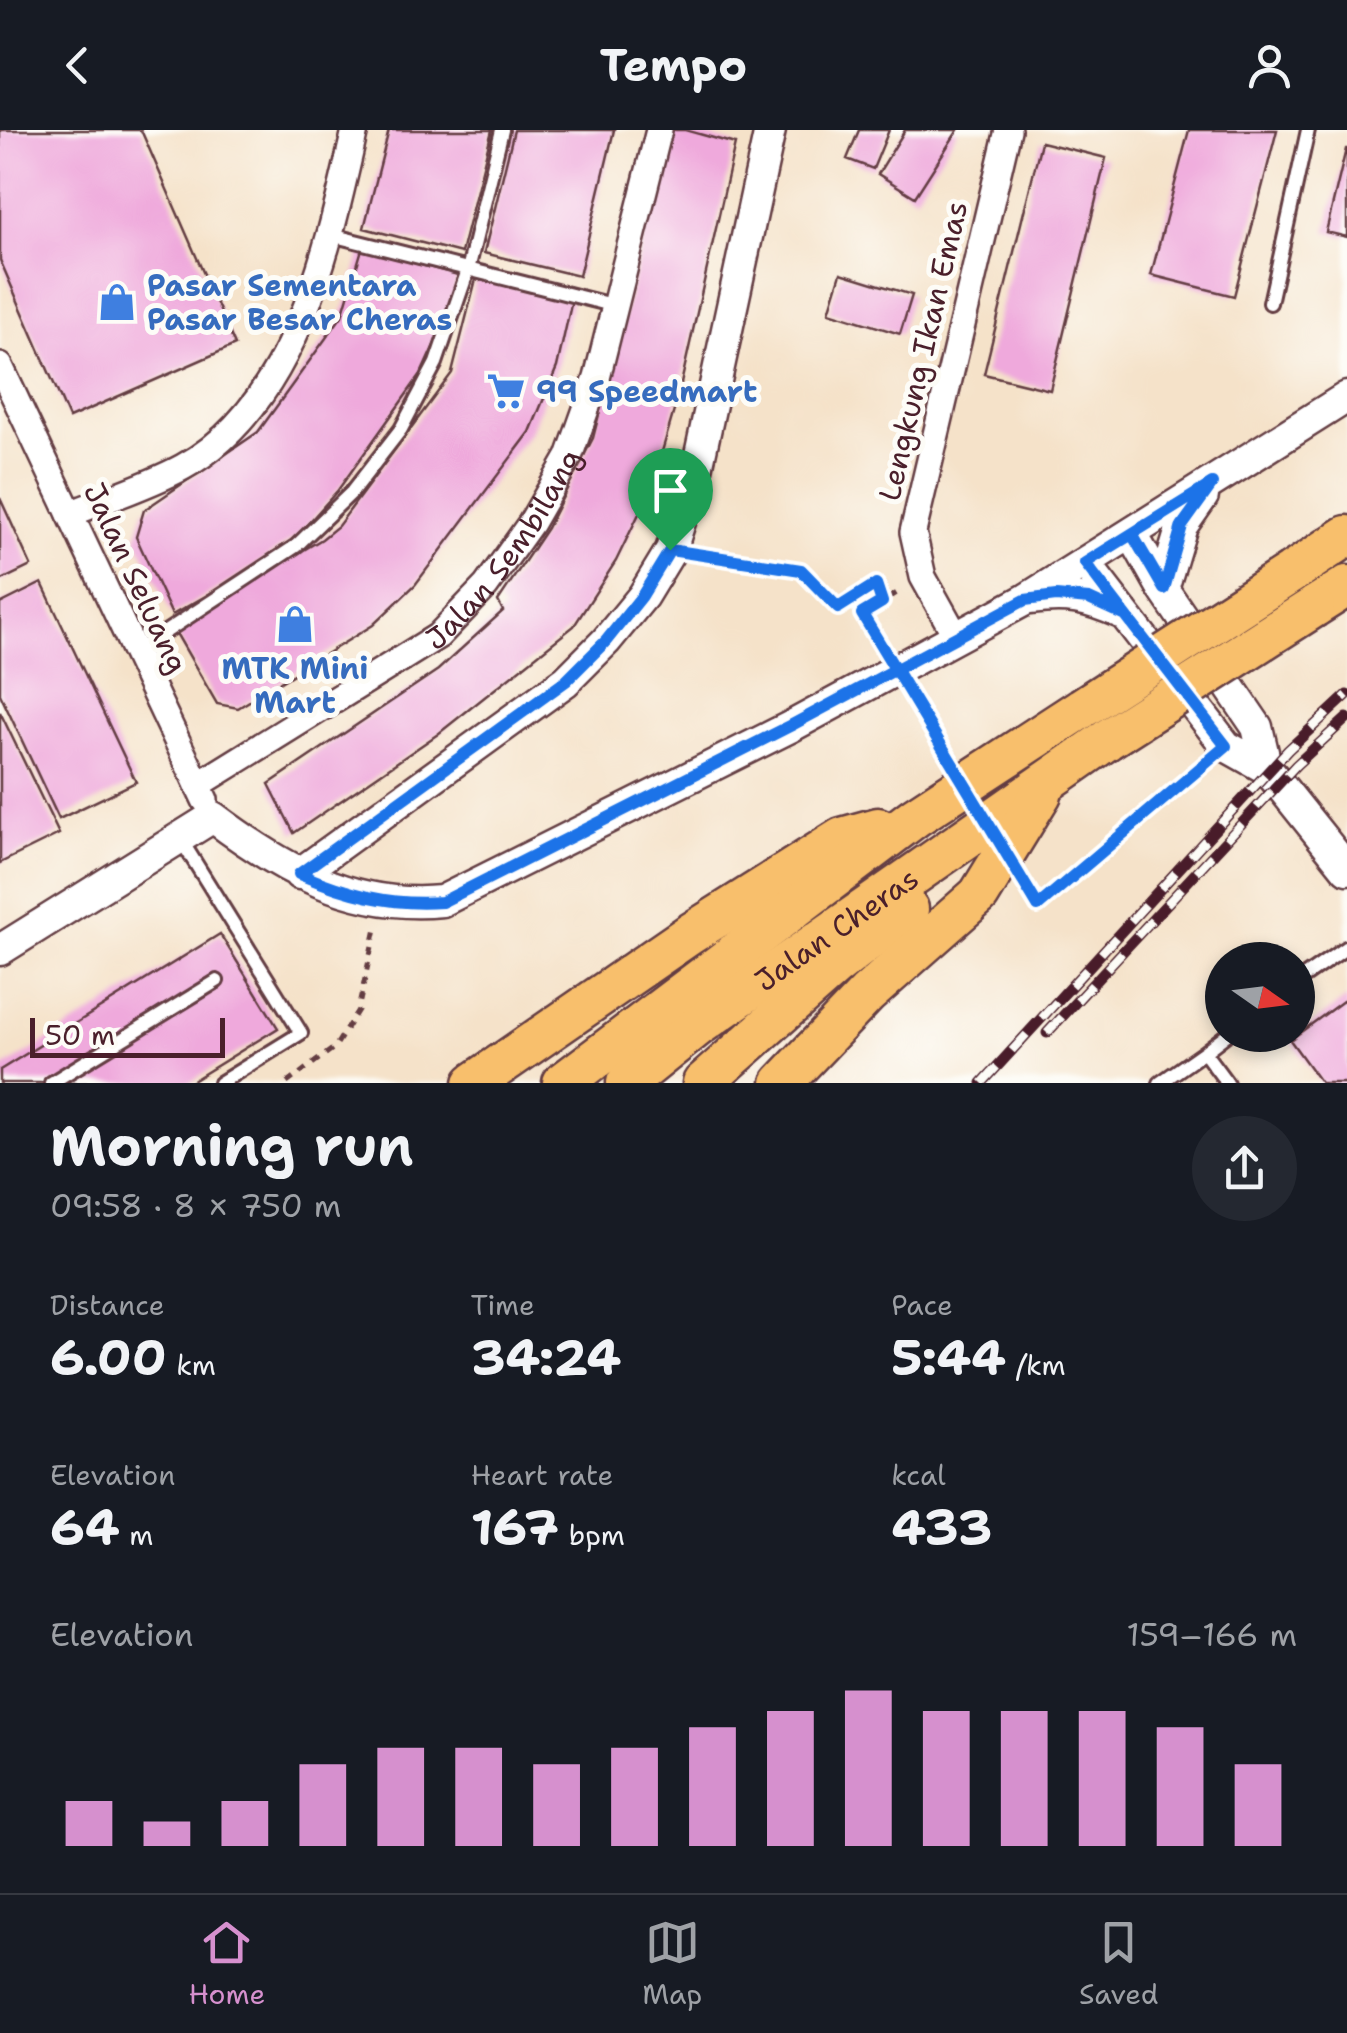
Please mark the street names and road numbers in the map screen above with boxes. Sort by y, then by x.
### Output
street label: Lengkung Ikan Emas [869,197,977,505]
street label: Jalan Sembilang [418,441,590,659]
street label: Jalan Seluang [74,476,198,680]
street label: Jalan Cheras [746,857,926,1001]

